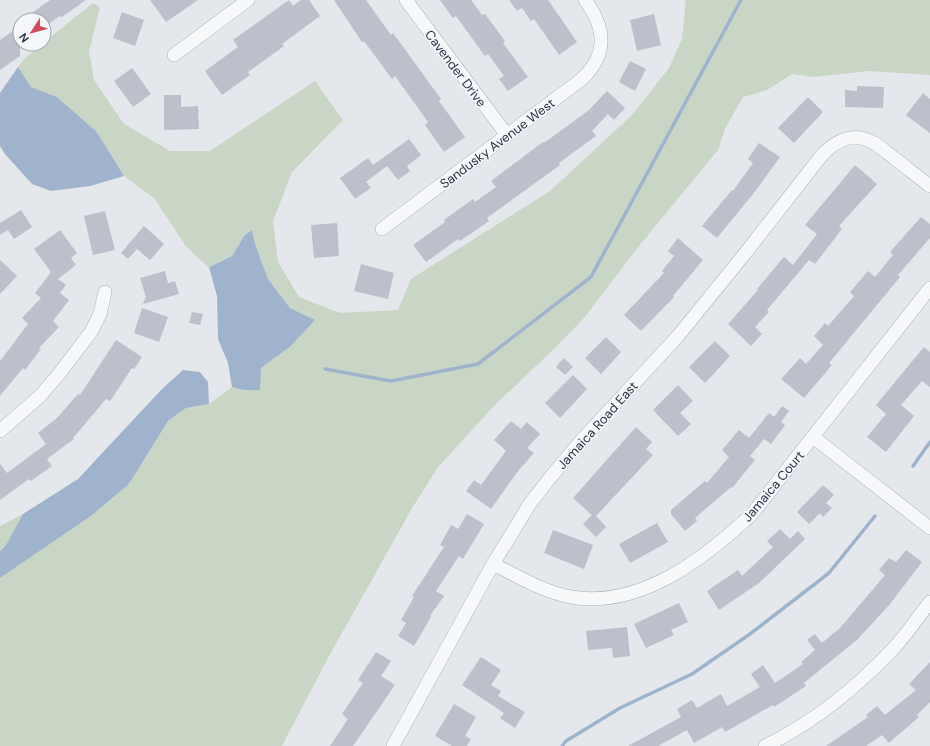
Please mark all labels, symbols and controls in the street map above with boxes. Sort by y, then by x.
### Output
north arrow [12,12,52,52]
street label: Cavender Drive [421,26,490,110]
text: N [16,31,32,45]
street label: Sandusky Avenue West [436,95,558,192]
street label: Jamaica Road East [553,378,641,473]
street label: Jamaica Court [739,447,808,525]

